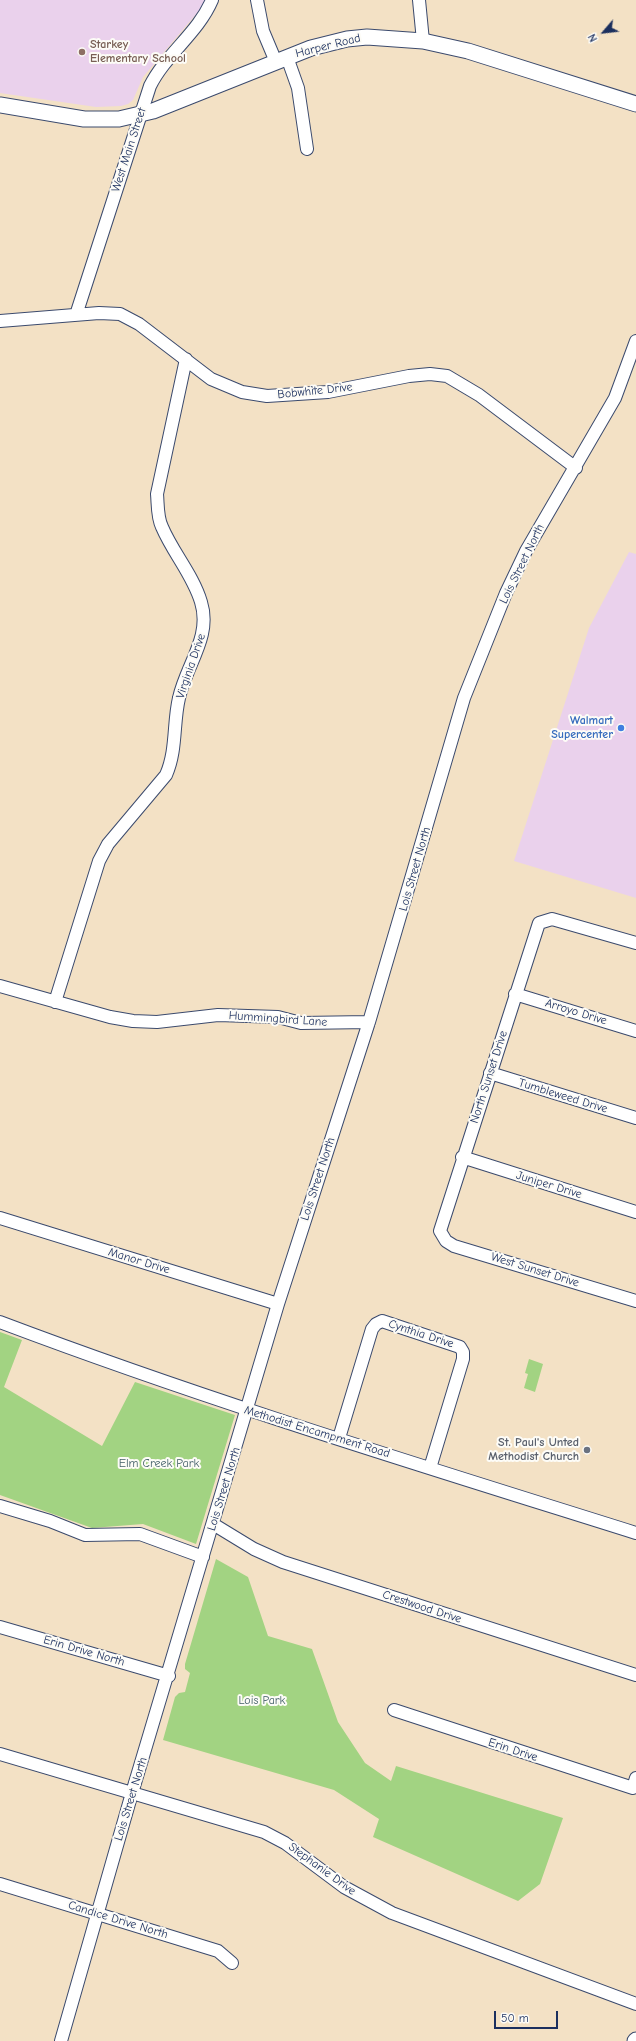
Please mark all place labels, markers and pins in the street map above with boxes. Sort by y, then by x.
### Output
place label: Starkey Elementary School [90,38,186,66]
marker: Starkey Elementary School [77,47,87,57]
place label: Walmart Supercenter [551,714,613,742]
marker: Walmart Supercenter [616,723,626,733]
place label: St. Paul's Unted Methodist Church [488,1436,579,1464]
marker: St. Paul's Unted Methodist Church [582,1445,592,1455]

